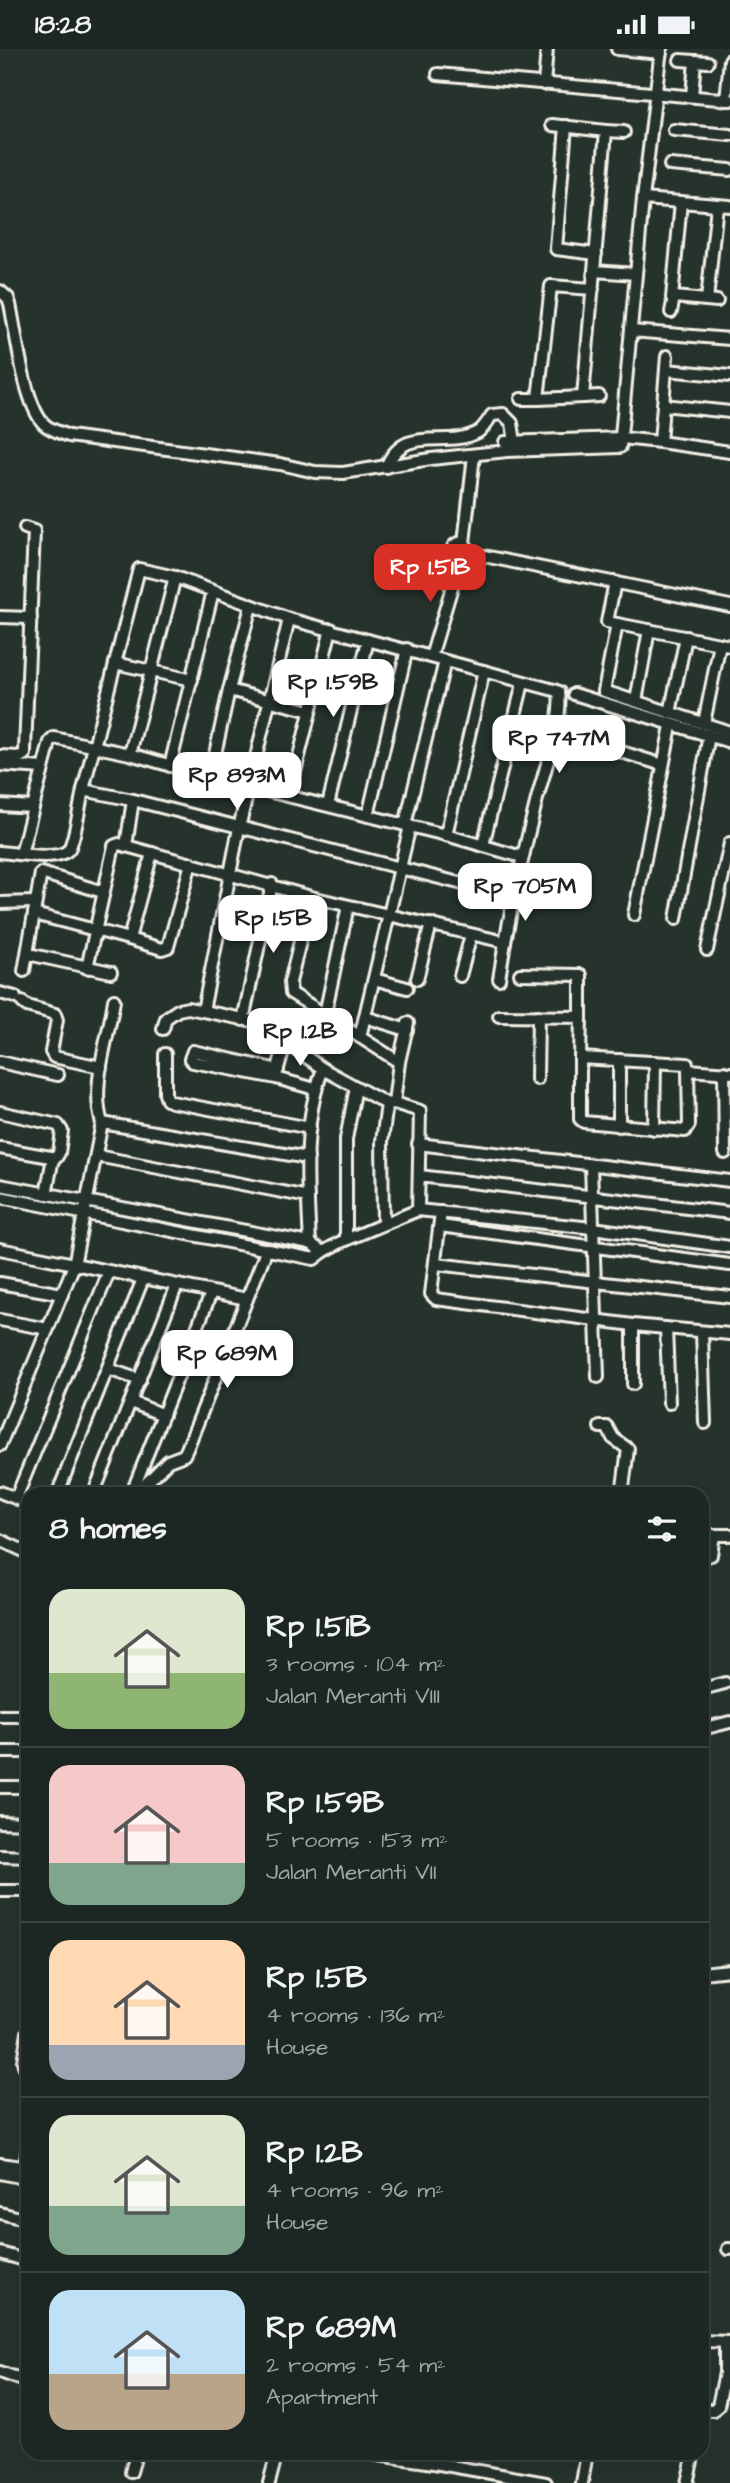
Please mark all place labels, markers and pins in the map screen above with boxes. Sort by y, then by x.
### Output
pin: Rp 1.51B [358,545,502,604]
pin: Rp 1.59B [261,659,405,719]
pin: Rp 747M [494,715,624,775]
pin: Rp 893M [172,753,302,812]
pin: Rp 705M [460,863,590,923]
pin: Rp 1.5B [208,895,338,955]
pin: Rp 1.2B [235,1009,365,1068]
pin: Rp 689M [162,1331,292,1390]

